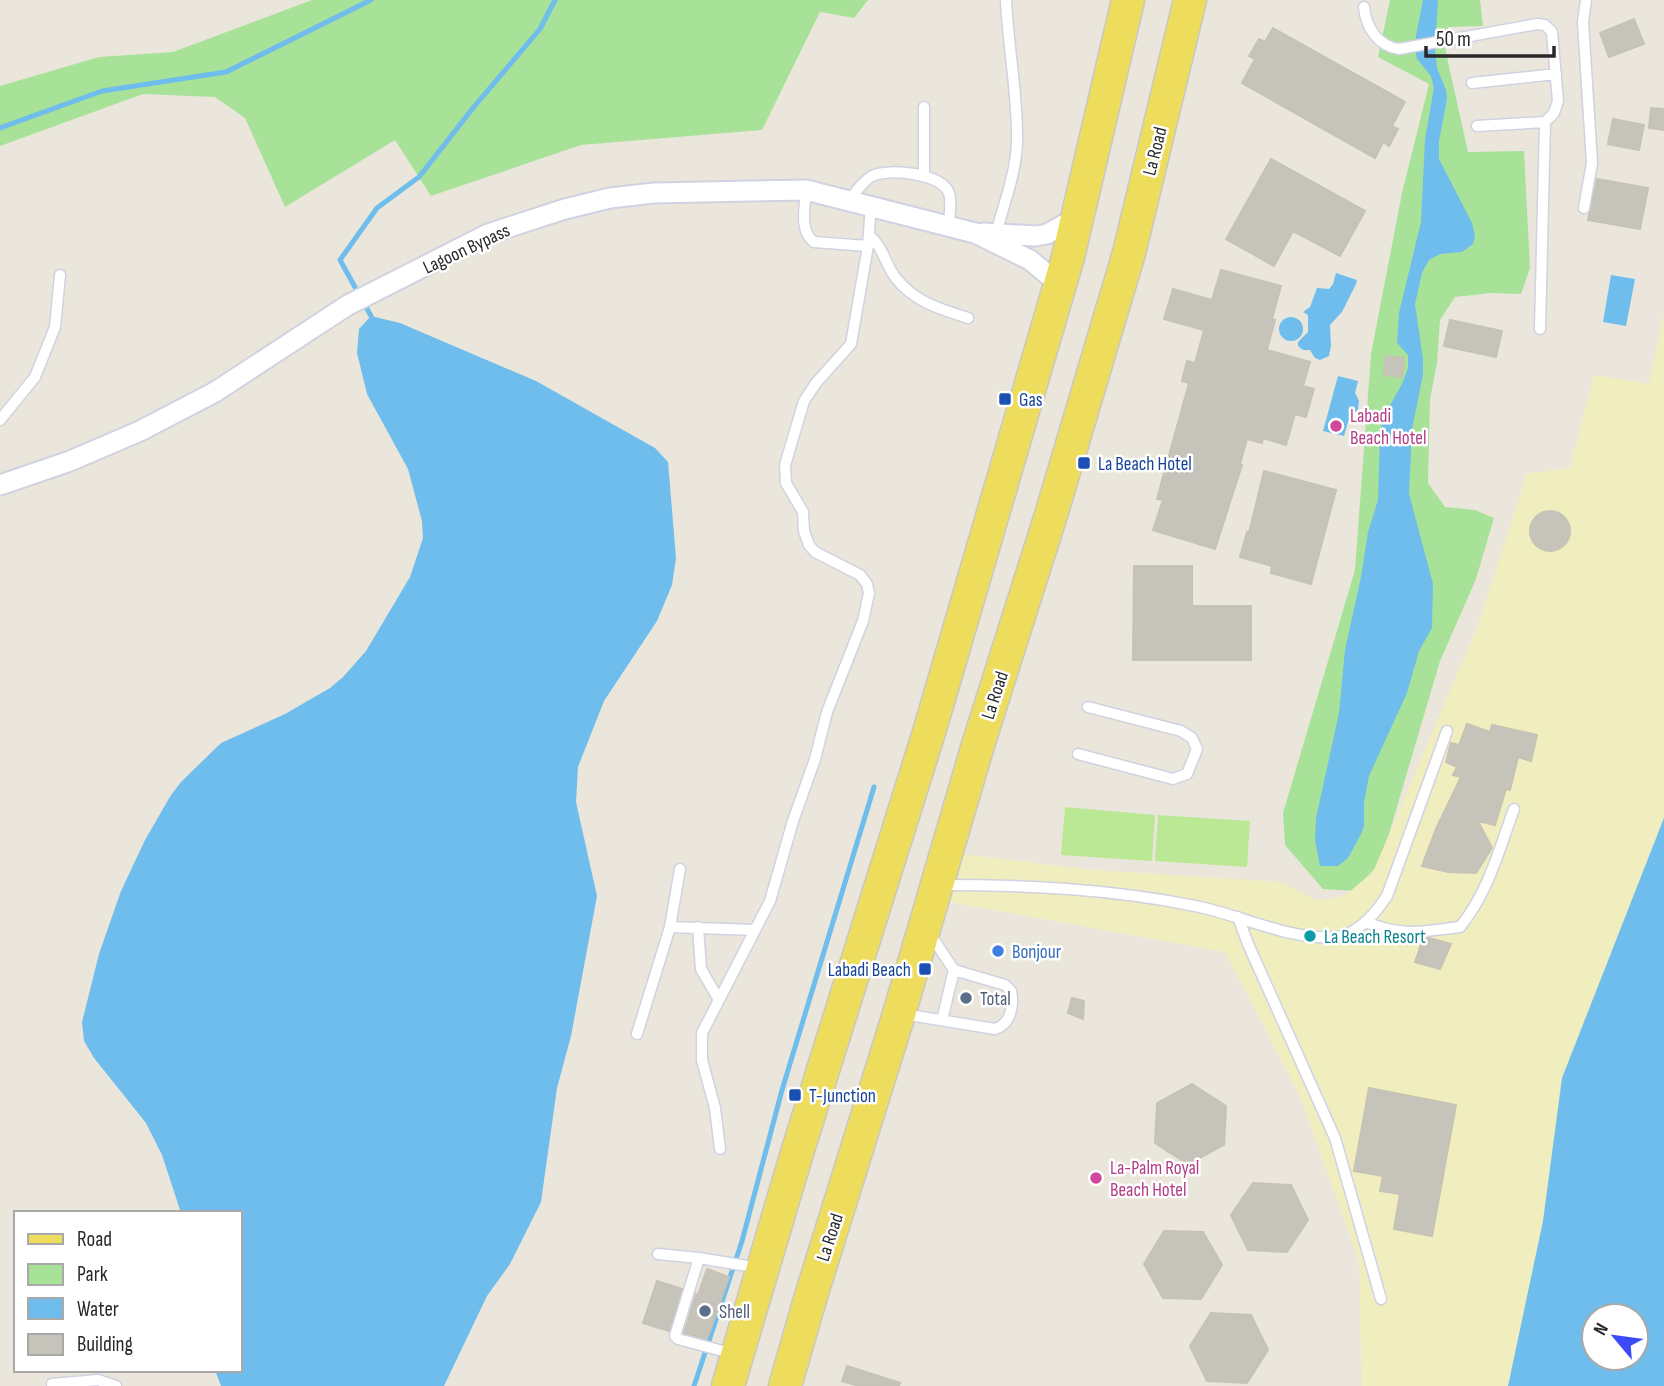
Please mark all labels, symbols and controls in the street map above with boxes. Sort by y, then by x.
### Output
scale bar [1426,14,1554,58]
text: 50 m [1436,27,1471,52]
street label: La Road [1138,125,1173,178]
street label: Lagoon Bypass [420,219,514,279]
place label: Gas [1019,389,1043,412]
marker: Gas [997,391,1013,407]
place label: Labadi Beach Hotel [1350,405,1427,450]
marker: Labadi Beach Hotel [1328,418,1344,434]
place label: La Beach Hotel [1098,453,1192,476]
marker: La Beach Hotel [1076,455,1092,471]
street label: La Road [977,669,1014,722]
place label: La Beach Resort [1324,926,1426,949]
marker: La Beach Resort [1302,928,1318,944]
place label: Bonjour [1012,941,1062,964]
marker: Bonjour [990,943,1006,959]
place label: Labadi Beach [828,959,911,982]
marker: Labadi Beach [917,961,933,977]
place label: Total [980,988,1011,1011]
marker: Total [958,990,974,1006]
place label: T-Junction [809,1085,876,1108]
marker: T-Junction [787,1087,803,1103]
place label: La-Palm Royal Beach Hotel [1110,1157,1199,1202]
marker: La-Palm Royal Beach Hotel [1088,1170,1104,1186]
legend [14,1211,242,1372]
street label: La Road [812,1211,849,1264]
text: Road [77,1227,112,1252]
text: Park [77,1262,108,1287]
text: Water [77,1297,119,1322]
place label: Shell [719,1301,750,1324]
north arrow [1580,1302,1650,1372]
marker: Shell [697,1303,713,1319]
text: N [1589,1319,1614,1340]
text: Building [77,1332,133,1357]

